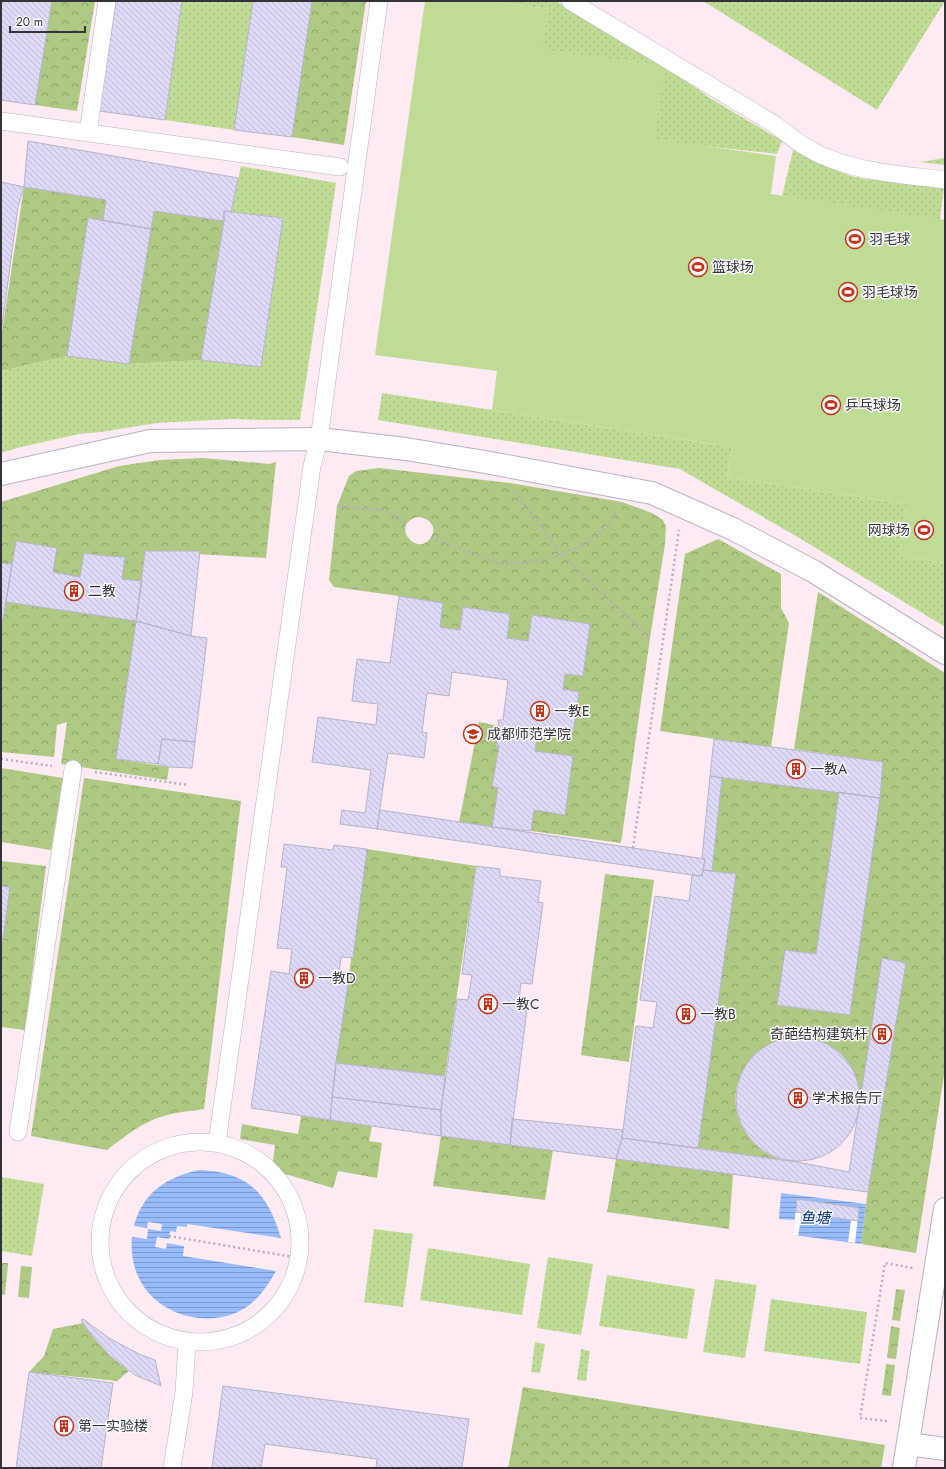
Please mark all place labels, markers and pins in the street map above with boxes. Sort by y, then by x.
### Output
sports icon: 羽毛球 [844,228,866,250]
place label: 羽毛球 [869,229,911,249]
sports icon: 篮球场 [687,256,709,278]
place label: 篮球场 [712,257,754,277]
sports icon: 羽毛球场 [837,281,859,303]
place label: 羽毛球场 [862,282,918,302]
sports icon: 乒乓球场 [820,394,842,416]
place label: 乒乓球场 [845,395,901,415]
sports icon: 网球场 [913,519,935,541]
place label: 网球场 [868,520,910,540]
building icon: 二教 [63,580,85,602]
place label: 二教 [88,581,116,601]
building icon: 一教E [529,700,551,722]
place label: 一教E [554,701,590,721]
school or university icon: 成都师范学院 [462,723,484,745]
place label: 成都师范学院 [487,724,571,744]
building icon: 一教A [785,758,807,780]
place label: 一教A [810,759,848,779]
building icon: 一教D [293,967,315,989]
place label: 一教D [318,968,356,988]
building icon: 一教C [477,993,499,1015]
place label: 一教C [502,994,540,1014]
building icon: 一教B [675,1003,697,1025]
place label: 一教B [700,1004,736,1024]
building icon: 奇葩结构建筑杆 [871,1023,893,1045]
place label: 奇葩结构建筑杆 [770,1024,868,1044]
building icon: 学术报告厅 [787,1087,809,1109]
place label: 学术报告厅 [812,1088,882,1108]
building icon: 第一实验楼 [53,1415,75,1437]
place label: 第一实验楼 [78,1416,148,1436]

